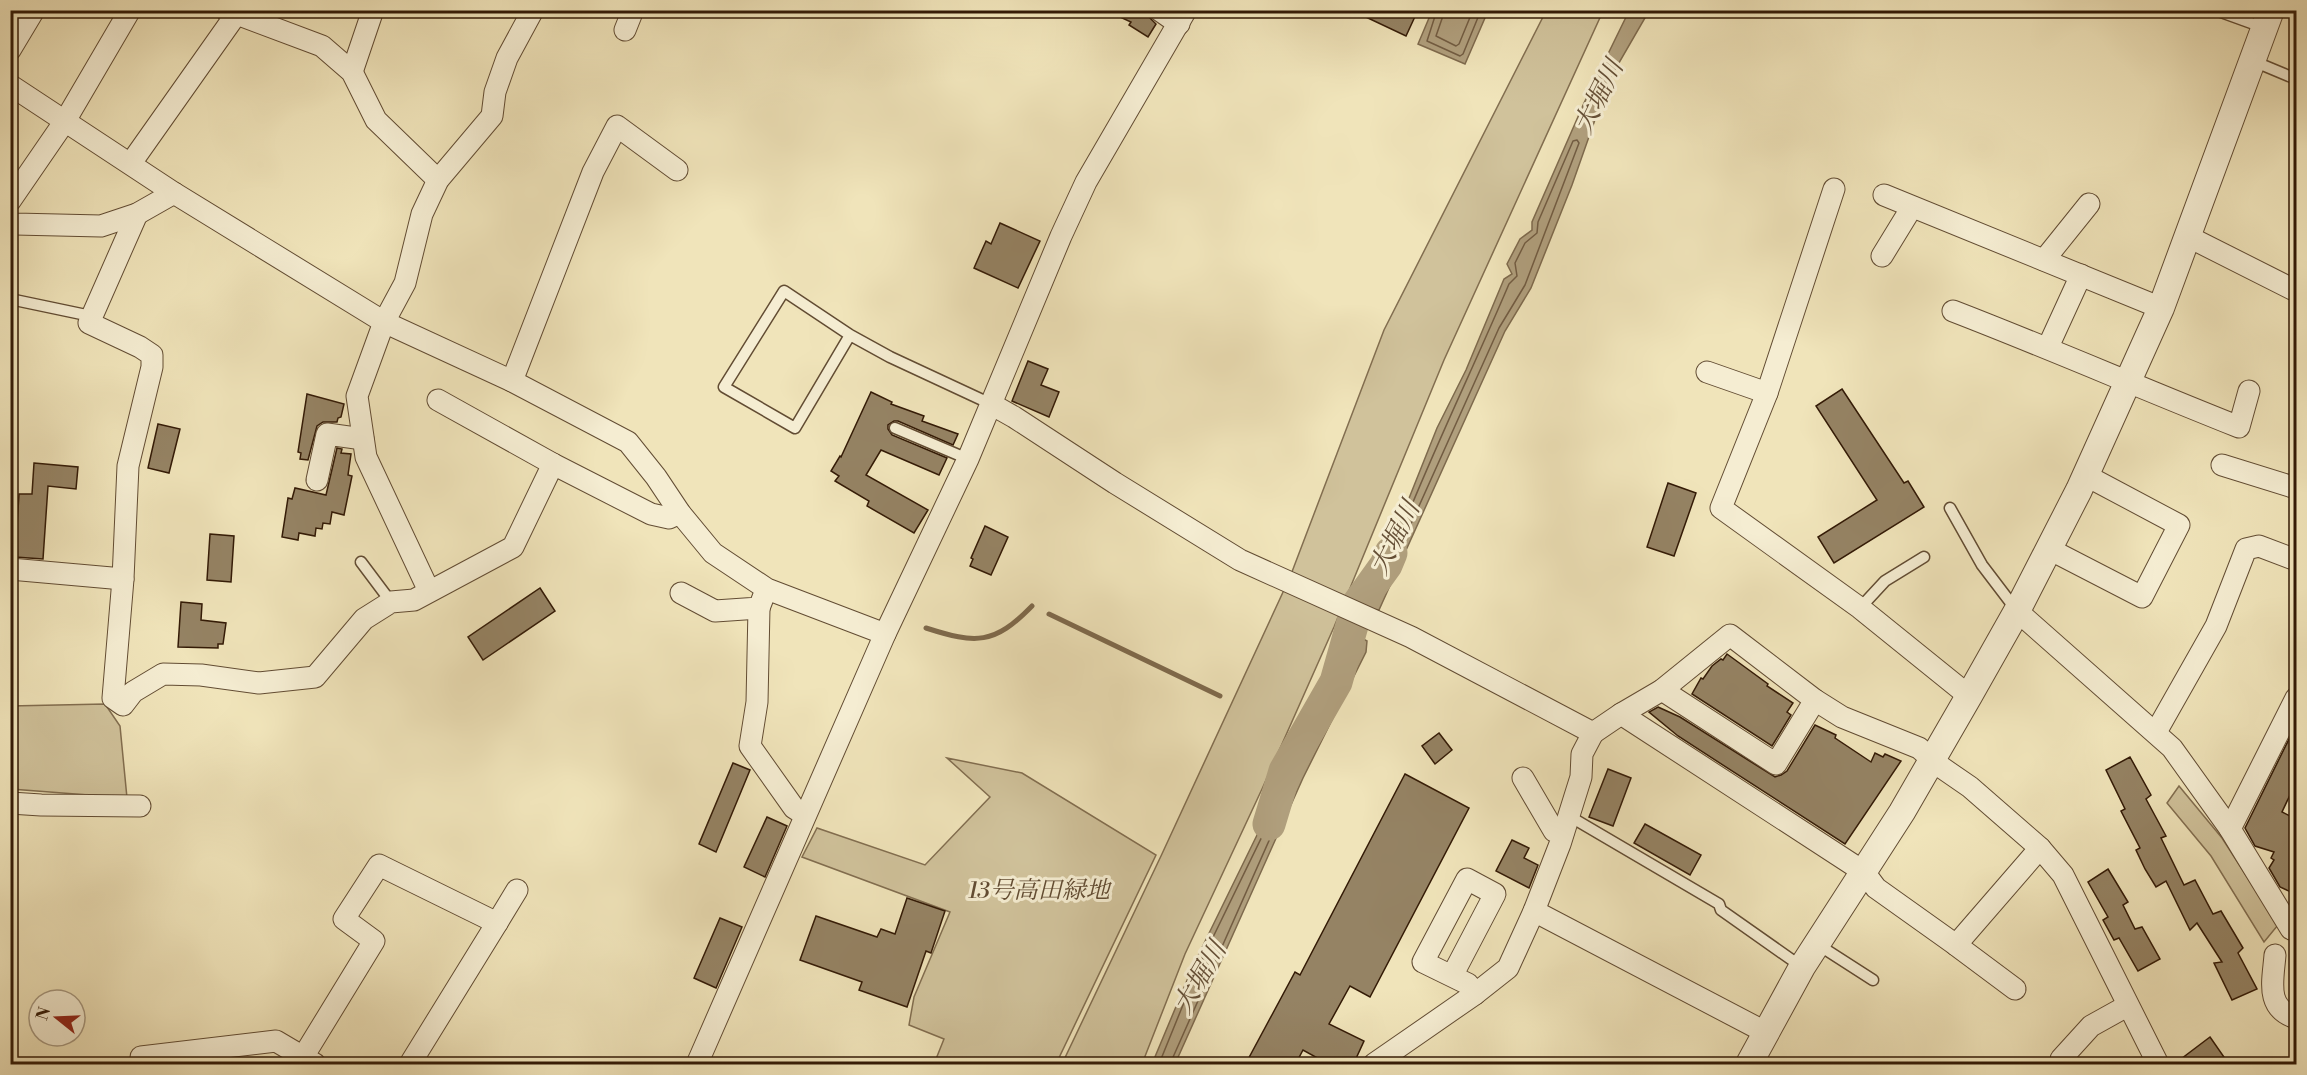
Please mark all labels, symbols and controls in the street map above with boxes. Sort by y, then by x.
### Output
water label: 大堀川 [1568,52,1632,139]
water label: 大堀川 [1363,493,1428,580]
park label: 13号高田緑地 [968,876,1113,906]
water label: 大堀川 [1167,934,1235,1020]
north arrow [27,988,87,1048]
text: N [32,1004,55,1023]

